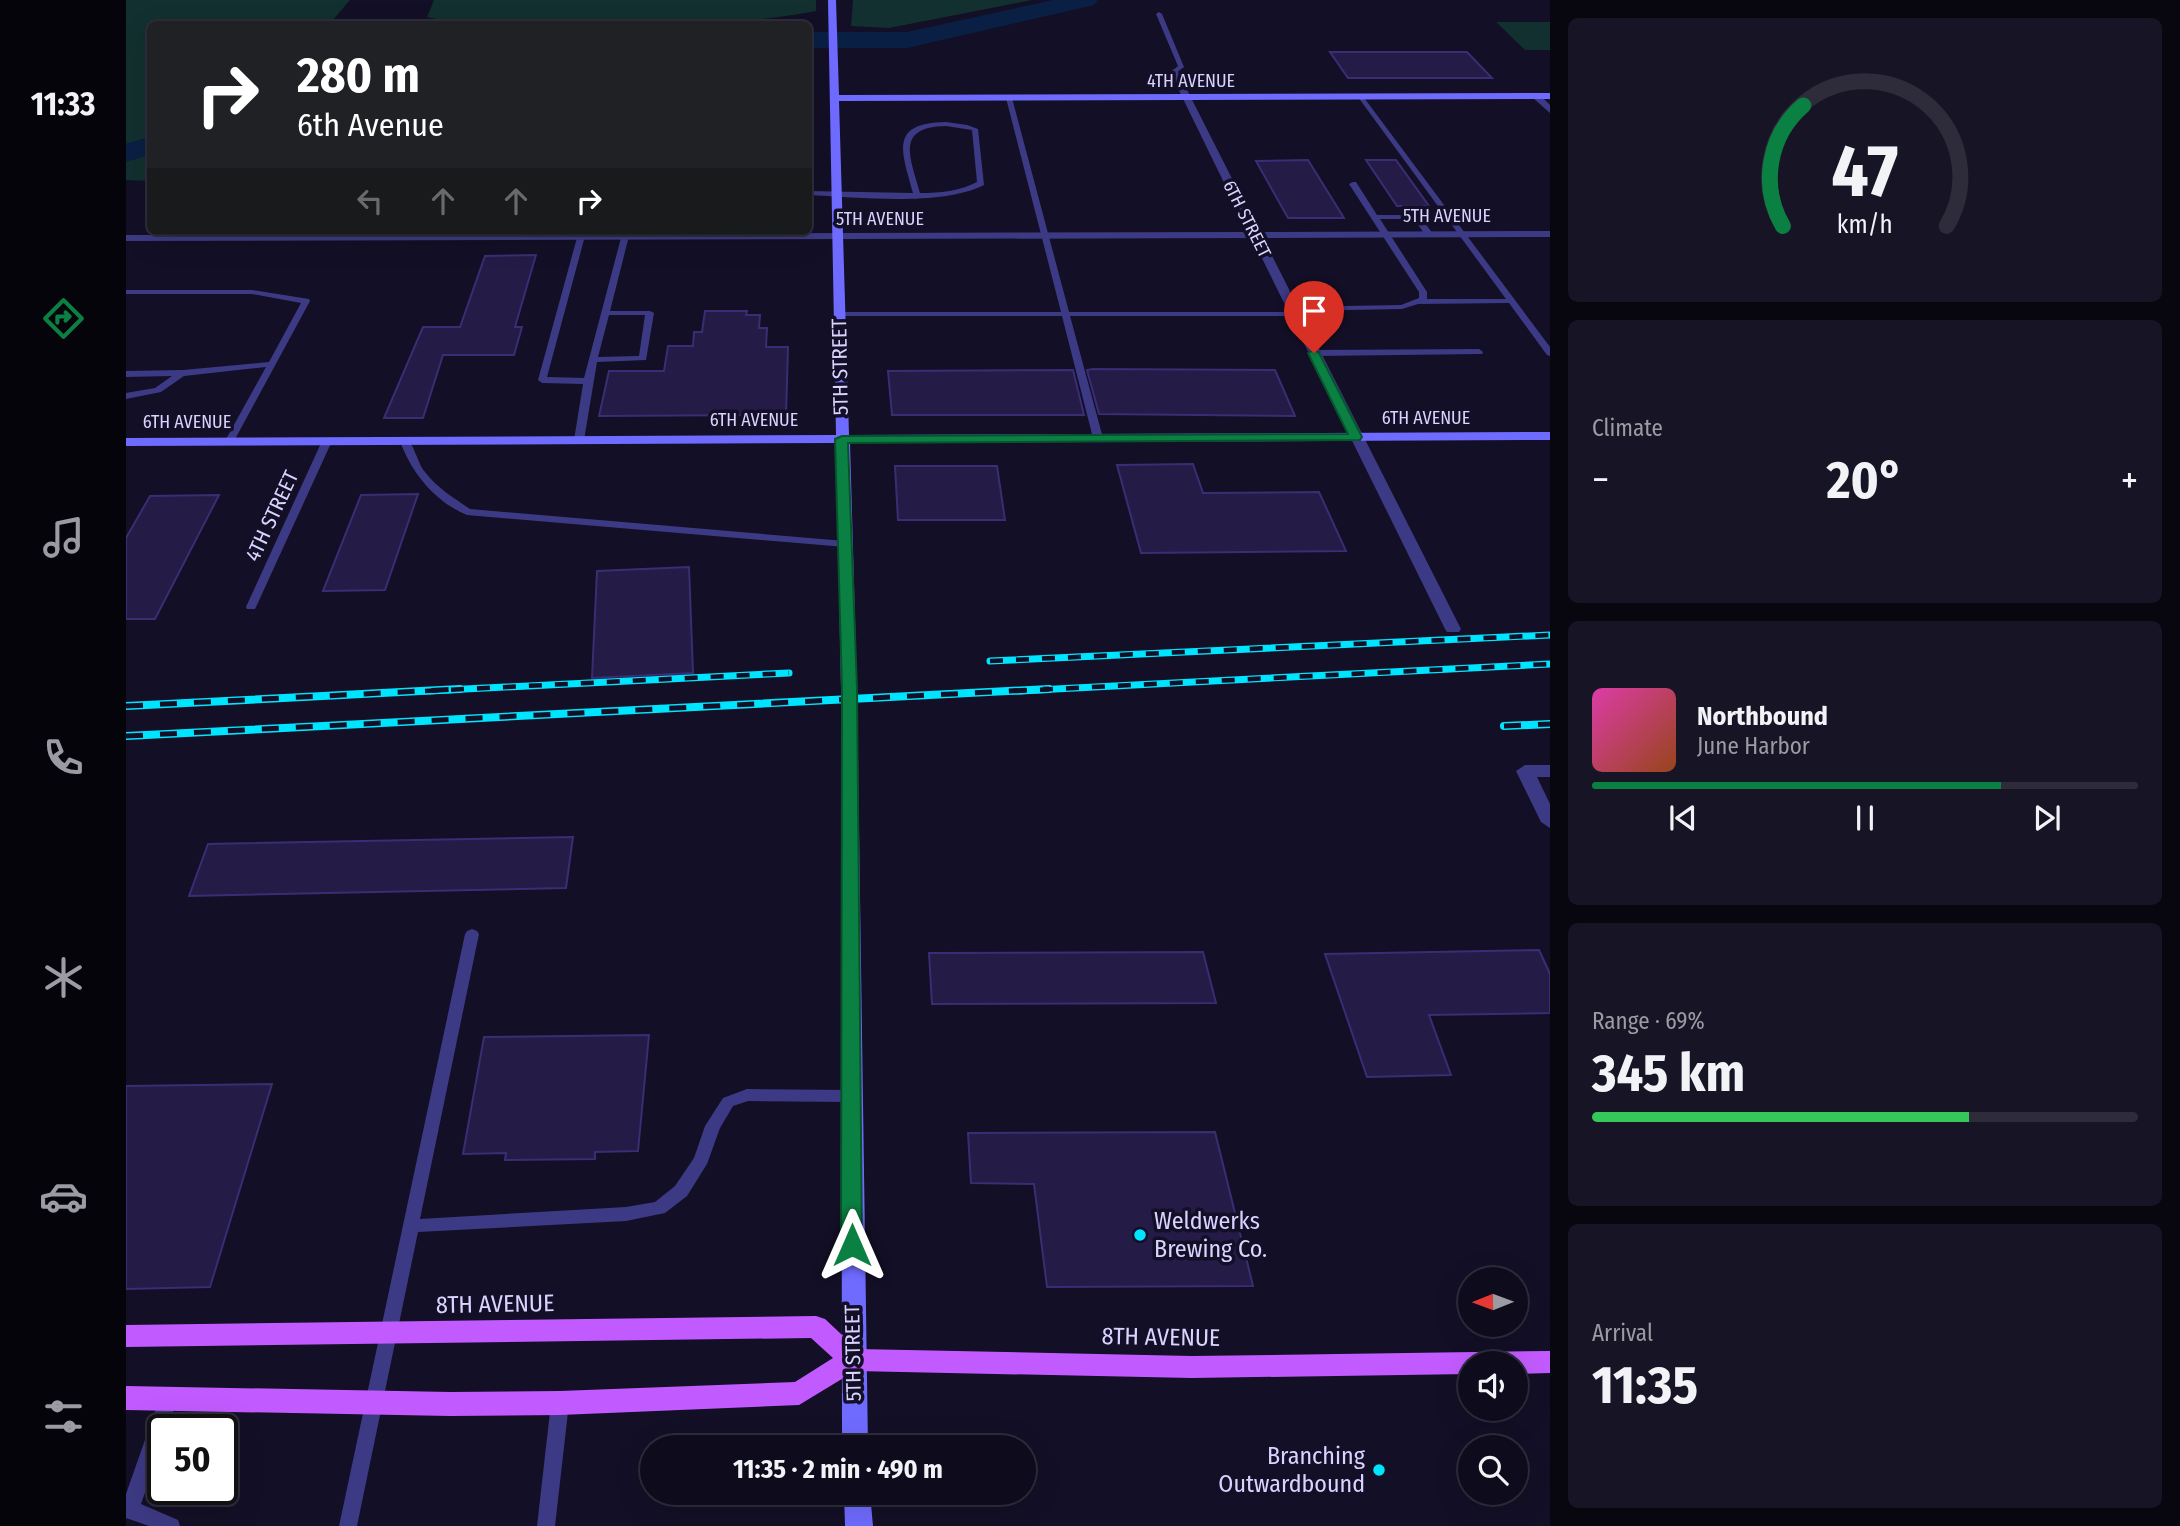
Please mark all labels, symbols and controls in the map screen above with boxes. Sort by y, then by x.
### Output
text: 280 m [297,46,420,105]
icon: right [182,49,273,140]
street label: 4TH AVENUE [1147,70,1235,92]
text: 11:33 [31,85,95,123]
text: 6th Avenue [297,106,444,144]
text: 47 [1832,128,1898,215]
street label: 6TH STREET [1218,177,1276,262]
icon: left [351,182,389,220]
icon: ahead [424,182,462,220]
icon: ahead [497,182,535,220]
icon: right [570,182,608,220]
street label: 5TH AVENUE [1403,205,1491,227]
street label: 5TH AVENUE [836,208,924,230]
text: km/h [1837,210,1893,240]
pin [1284,281,1344,353]
icon: arrive [1295,292,1333,330]
icon: directions [39,294,88,343]
street label: 5TH STREET [826,318,854,416]
street label: 6TH AVENUE [1382,407,1470,429]
street label: 6TH AVENUE [710,409,798,431]
street label: 6TH AVENUE [143,411,231,433]
text: Climate [1592,414,1663,442]
text: 20° [1827,449,1903,512]
text: − [1592,457,1609,503]
text: + [2121,457,2138,503]
street label: 4TH STREET [240,466,304,565]
icon: music [39,513,88,562]
text: Northbound [1697,701,1828,732]
text: June Harbor [1697,732,1810,760]
icon: phone [39,733,88,782]
icon: previous [1664,799,1702,837]
icon: pause [1846,799,1884,837]
icon: next [2028,799,2066,837]
icon: climate [39,953,88,1002]
text: Range · 69% [1592,1007,1705,1035]
text: 345 km [1592,1042,1745,1105]
icon: car [39,1172,88,1221]
place label: Weldwerks Brewing Co. [1154,1207,1267,1263]
position arrow [815,1208,889,1282]
marker: Weldwerks Brewing Co. [1132,1227,1148,1243]
north arrow [1458,1267,1528,1337]
map controls [1458,1267,1528,1505]
street label: 8TH AVENUE [436,1289,554,1319]
street label: 5TH STREET [839,1304,867,1402]
text: Arrival [1592,1319,1653,1347]
street label: 8TH AVENUE [1102,1322,1220,1352]
button: sound [1458,1351,1528,1421]
text: 11:35 [1592,1354,1698,1417]
icon: filters [39,1392,88,1441]
speed limit sign: 50 [147,1414,238,1505]
button: search [1458,1435,1528,1505]
place label: Branching Outwardbound [1218,1442,1366,1498]
text: 11:35 · 2 min · 490 m [733,1454,943,1485]
marker: Branching Outwardbound [1371,1462,1387,1478]

